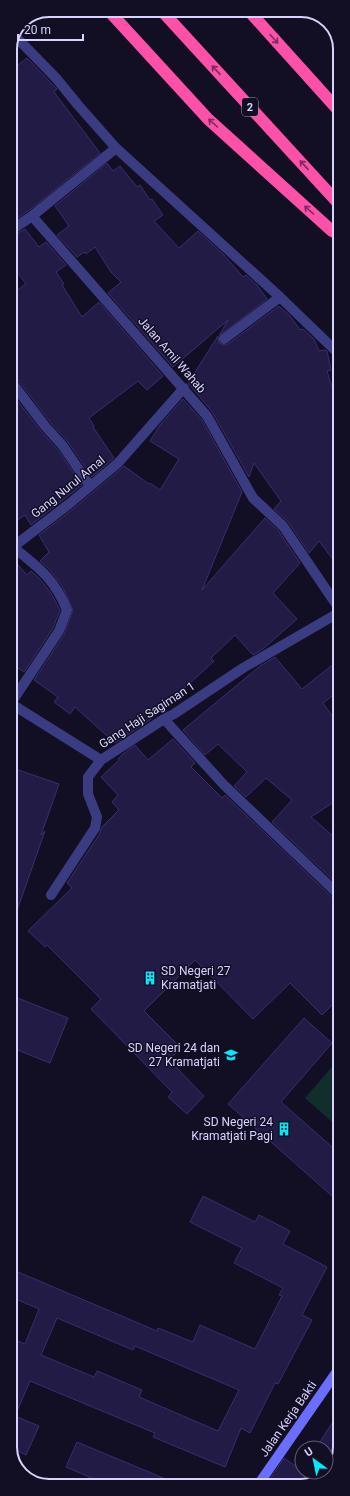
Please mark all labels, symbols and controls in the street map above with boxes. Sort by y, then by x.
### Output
scale bar [18,16,83,42]
text: 20 m [24,23,51,37]
one-way arrow [269,34,279,44]
one-way arrow [211,64,220,75]
road number: 2 [242,98,258,116]
one-way arrow [208,119,218,128]
one-way arrow [299,160,308,170]
one-way arrow [304,205,314,215]
street label: Jalan Amil Wahab [135,314,209,396]
street label: Gang Nurul Amal [28,453,108,521]
street label: Gang Haji Sagiman 1 [96,679,198,751]
place label: SD Negeri 27 Kramatjati [161,964,231,992]
building icon: SD Negeri 27 Kramatjati [142,970,158,986]
place label: SD Negeri 24 dan 27 Kramatjati [128,1041,220,1069]
school or university icon: SD Negeri 24 dan 27 Kramatjati [223,1047,239,1063]
place label: SD Negeri 24 Kramatjati Pagi [191,1115,273,1143]
building icon: SD Negeri 24 Kramatjati Pagi [276,1121,292,1137]
street label: Jalan Kerja Bakti [257,1378,319,1460]
north arrow [294,1440,334,1480]
text: U [302,1445,315,1459]

